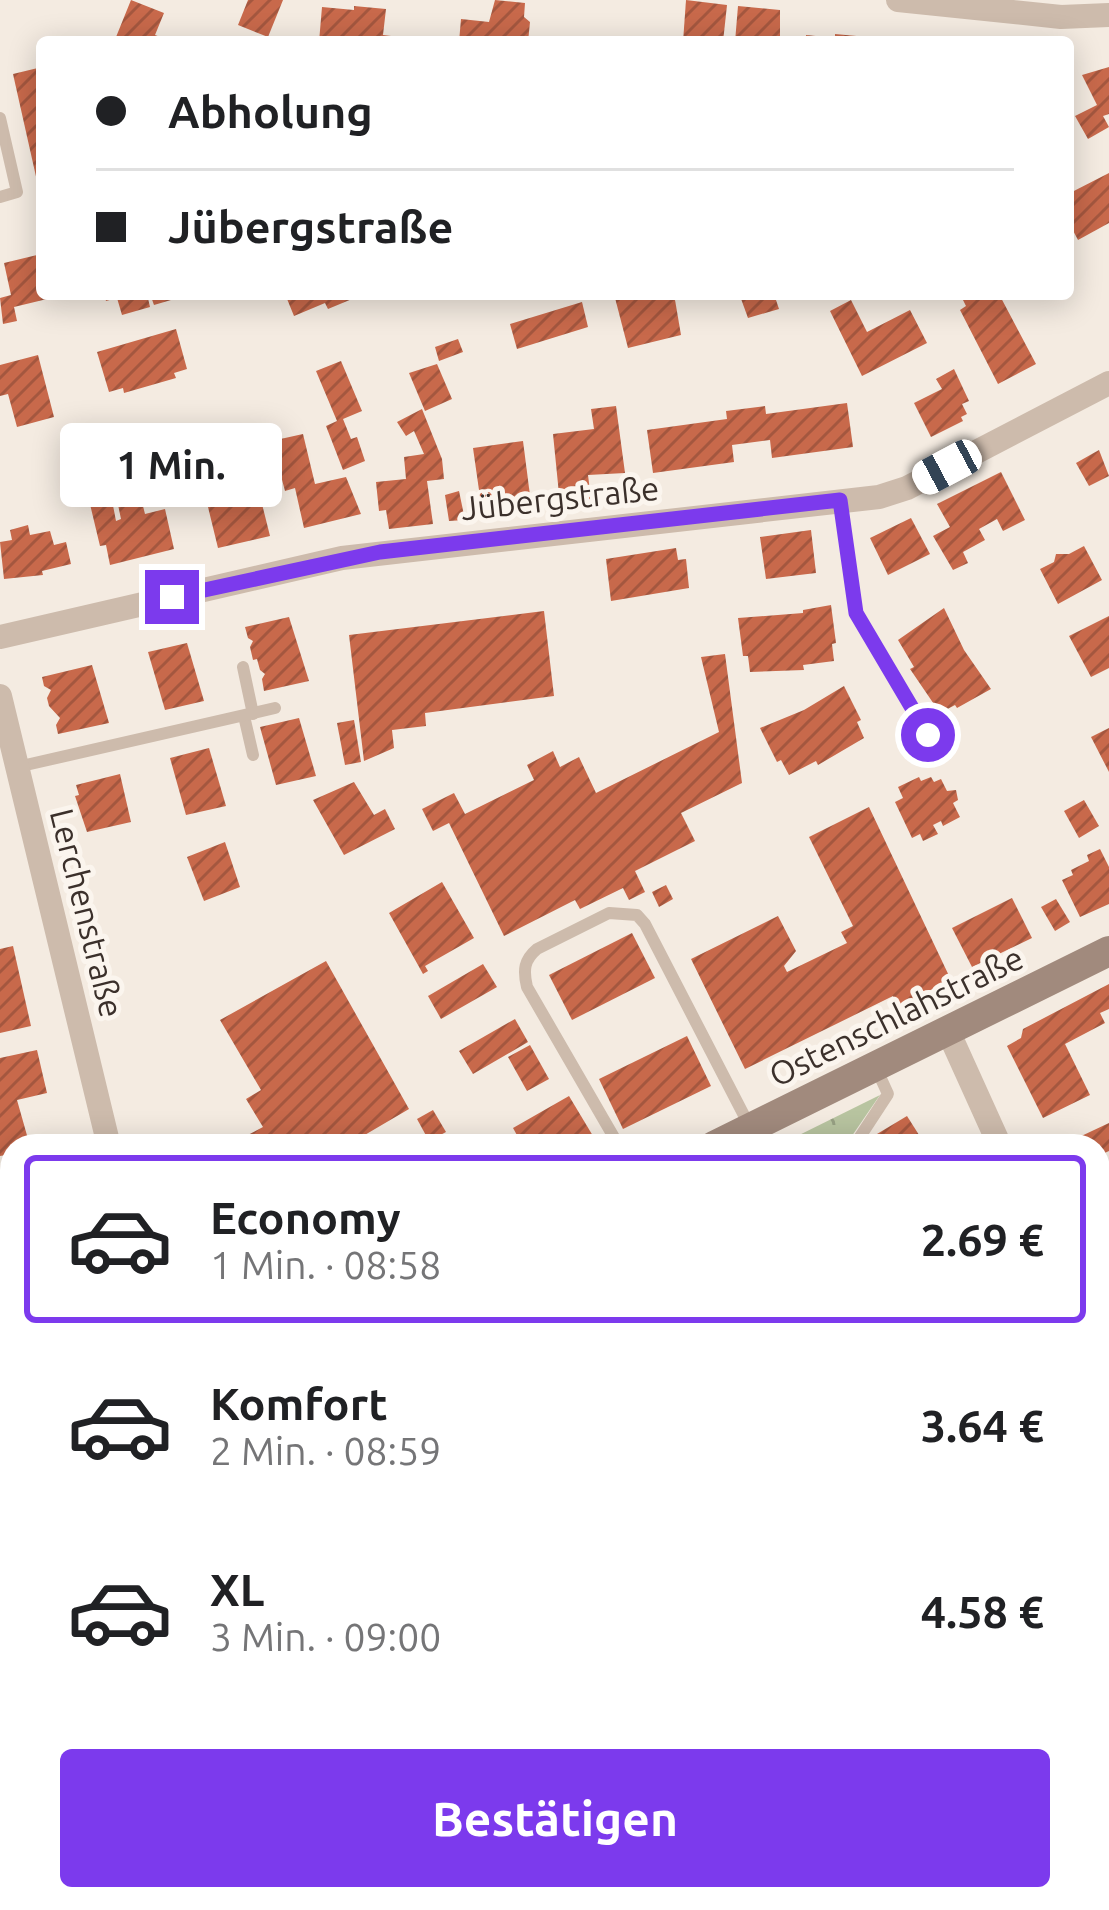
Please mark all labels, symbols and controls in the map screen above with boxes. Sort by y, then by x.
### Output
text: Abholung [168,86,373,137]
text: Jübergstraße [168,201,453,252]
callout: 1 Min. [61,423,283,507]
car [907,434,987,500]
text: 1 Min. [116,443,226,486]
street label: Jübergstraße [459,469,661,526]
route end [145,570,199,624]
route start [901,708,955,762]
street label: Lerchenstraße [44,805,131,1021]
street label: Ostenschlahstraße [763,938,1029,1093]
icon: car [66,1185,174,1293]
text: Economy [210,1192,401,1243]
text: 2.69 € [921,1214,1044,1265]
text: 1 Min. · 08:58 [210,1243,441,1286]
icon: car [66,1371,174,1479]
text: Komfort [210,1378,388,1429]
text: 3.64 € [921,1400,1044,1451]
text: 2 Min. · 08:59 [210,1429,441,1472]
icon: car [66,1557,174,1665]
text: XL [210,1564,264,1615]
text: 4.58 € [921,1586,1044,1637]
text: 3 Min. · 09:00 [210,1615,441,1658]
button: Bestätigen [60,1749,1050,1887]

